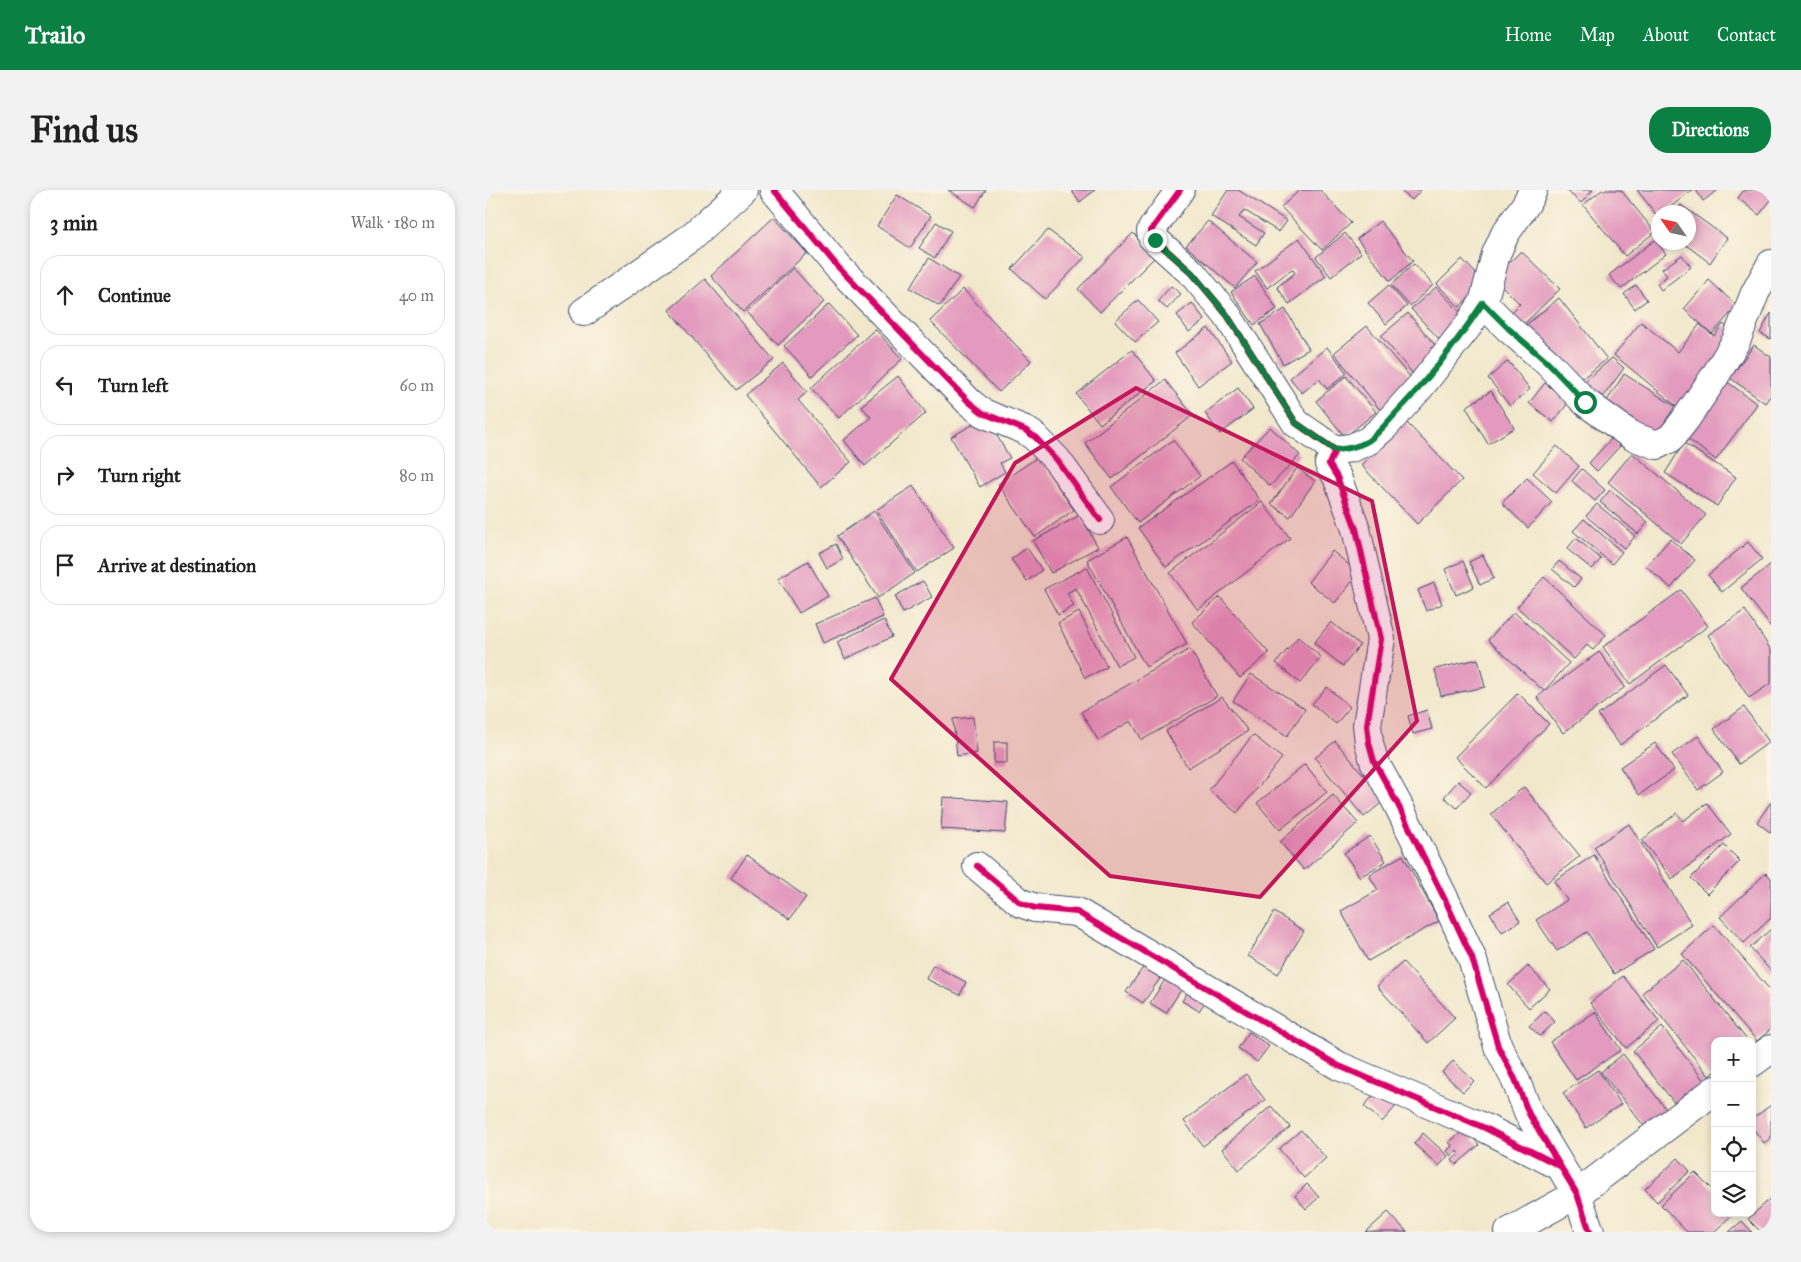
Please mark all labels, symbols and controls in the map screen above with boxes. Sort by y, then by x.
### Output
text: Trailo [25,20,85,50]
text: Home [1505,24,1552,46]
text: Map [1580,24,1615,46]
text: About [1643,24,1689,46]
text: Contact [1717,24,1776,46]
button: Directions [1649,107,1771,153]
text: Find us [30,109,138,152]
north arrow [1651,205,1696,250]
text: 3 min [50,210,98,236]
text: Walk · 180 m [351,213,435,232]
route end [1144,229,1167,252]
icon: ahead [51,281,79,309]
text: Continue [98,284,171,307]
text: 40 m [399,286,434,305]
icon: left [51,371,79,399]
text: Turn left [98,374,168,397]
text: 60 m [400,376,434,395]
route start [1574,391,1597,414]
icon: right [51,461,79,489]
text: Turn right [98,464,181,487]
text: 80 m [399,466,434,485]
icon: arrive [51,551,79,579]
text: Arrive at destination [98,554,256,577]
map controls [1711,1037,1756,1217]
button: + [1711,1037,1756,1082]
button: − [1711,1082,1756,1127]
button: locate [1711,1127,1756,1172]
button: layers [1711,1172,1756,1217]

